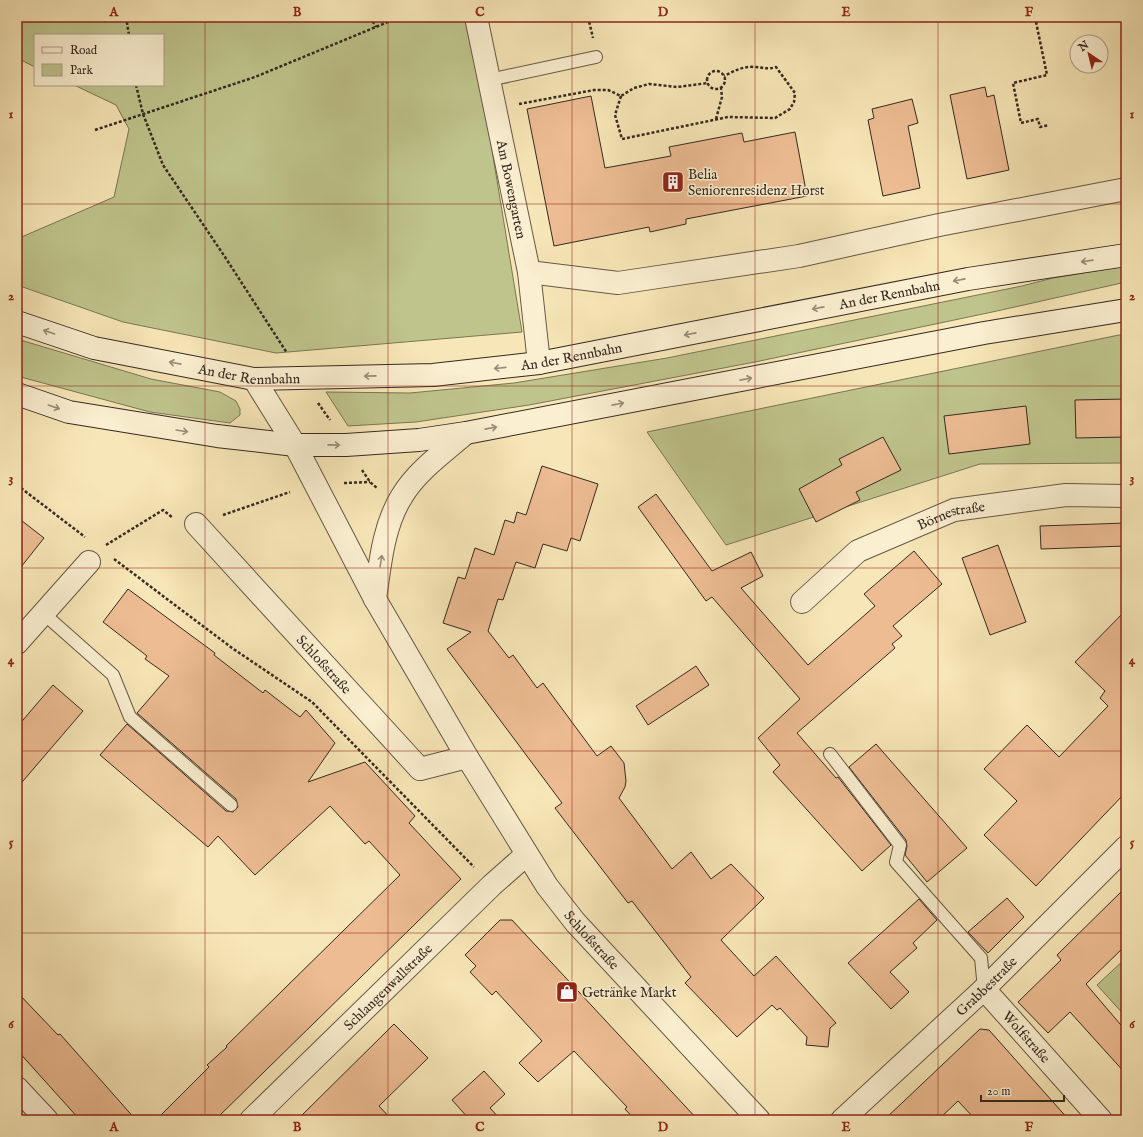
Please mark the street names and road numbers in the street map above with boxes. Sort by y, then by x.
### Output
street label: Am Bowengarten [492,137,530,241]
street label: An der Rennbahn [837,277,942,314]
street label: An der Rennbahn [519,339,624,375]
street label: An der Rennbahn [196,360,301,389]
street label: Börnestraße [915,498,987,535]
street label: Schloßstraße [292,632,355,699]
street label: Schloßstraße [560,907,623,974]
street label: Schlangenwallstraße [340,940,437,1035]
street label: Grabbestraße [953,953,1022,1020]
street label: Wolfstraße [998,1008,1054,1068]

